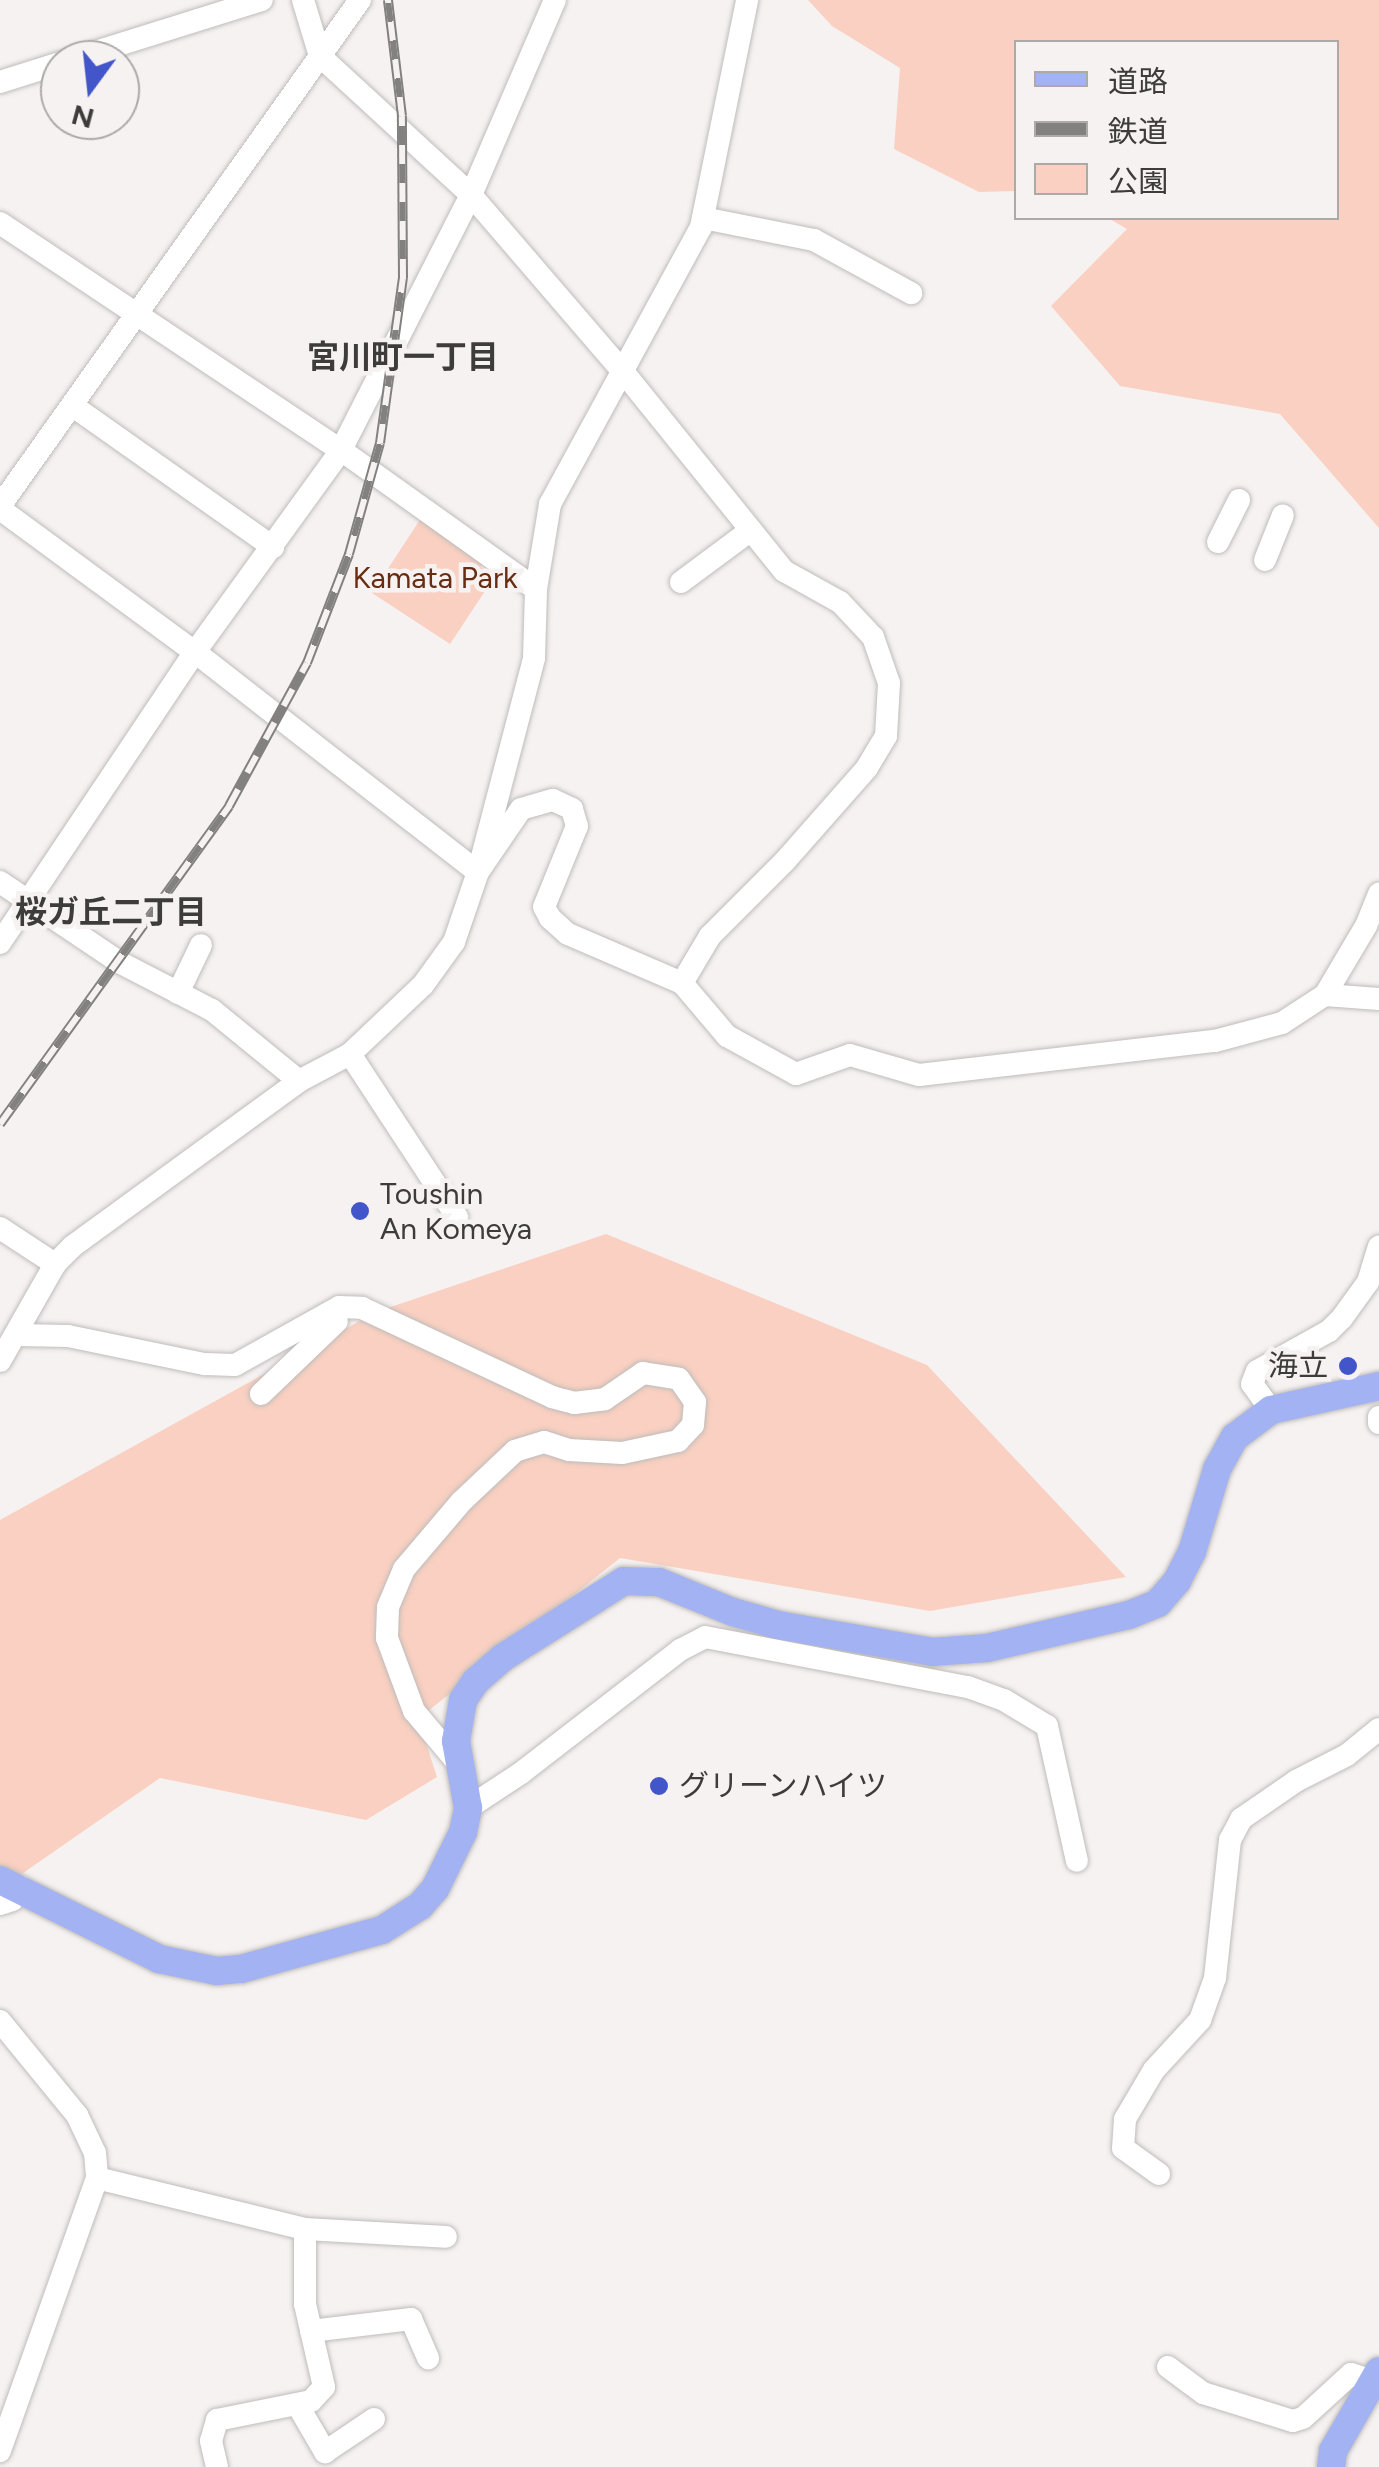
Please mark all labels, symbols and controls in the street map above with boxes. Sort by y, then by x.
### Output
north arrow [40,40,140,140]
legend [1014,40,1339,220]
text: 道路 [1108,63,1168,100]
text: N [68,98,98,136]
text: 鉄道 [1108,113,1168,150]
text: 公園 [1108,163,1168,200]
district label: 宮川町一丁目 [307,338,499,376]
park label: Kamata Park [352,560,518,596]
district label: 桜ガ丘二丁目 [15,893,207,931]
place label: Toushin An Komeya [380,1176,532,1246]
marker: Toushin An Komeya [349,1200,371,1222]
place label: 海立 [1268,1348,1328,1384]
marker: 海立 [1337,1355,1359,1377]
place label: グリーンハイツ [679,1768,889,1804]
marker: グリーンハイツ [648,1775,670,1797]

